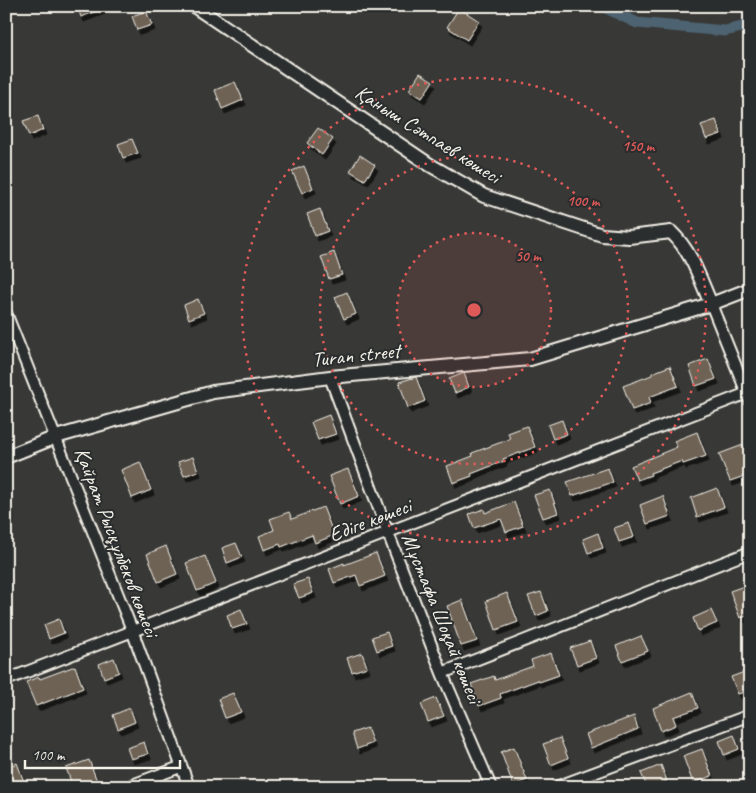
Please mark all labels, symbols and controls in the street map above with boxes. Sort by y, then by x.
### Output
street label: Қаныш Сәтпаев көшесі [350,79,508,191]
text: 150 m [622,137,656,156]
text: 100 m [567,192,601,211]
text: 50 m [515,247,542,266]
centre of rings [465,301,483,319]
street label: Turan street [311,337,404,373]
street label: Қайрат Рысқұлбеков көшесі [69,444,166,643]
street label: Едіге көшесі [325,491,418,548]
street label: Мұстафа Шоқай көшесі [396,529,489,710]
scale bar [25,738,180,770]
text: 100 m [32,746,66,765]

